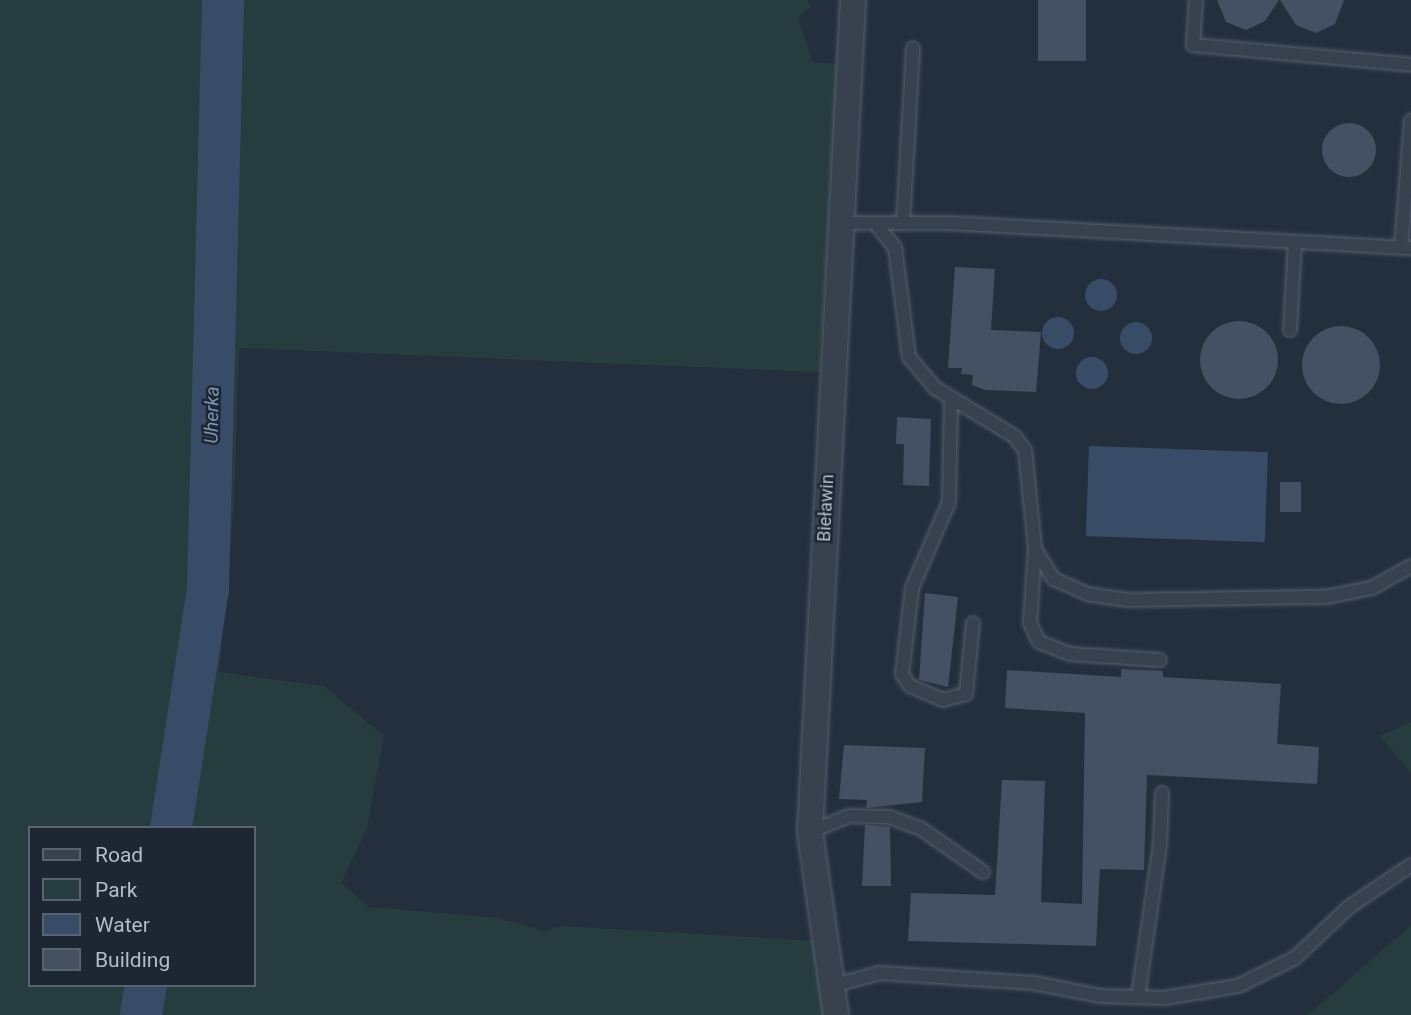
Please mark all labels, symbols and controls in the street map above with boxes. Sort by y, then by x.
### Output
water label: Uherka [200,386,224,444]
street label: Bieławin [813,474,839,542]
legend [28,826,256,987]
text: Road [95,843,143,867]
text: Park [95,878,137,902]
text: Water [95,913,150,937]
text: Building [95,948,170,972]

